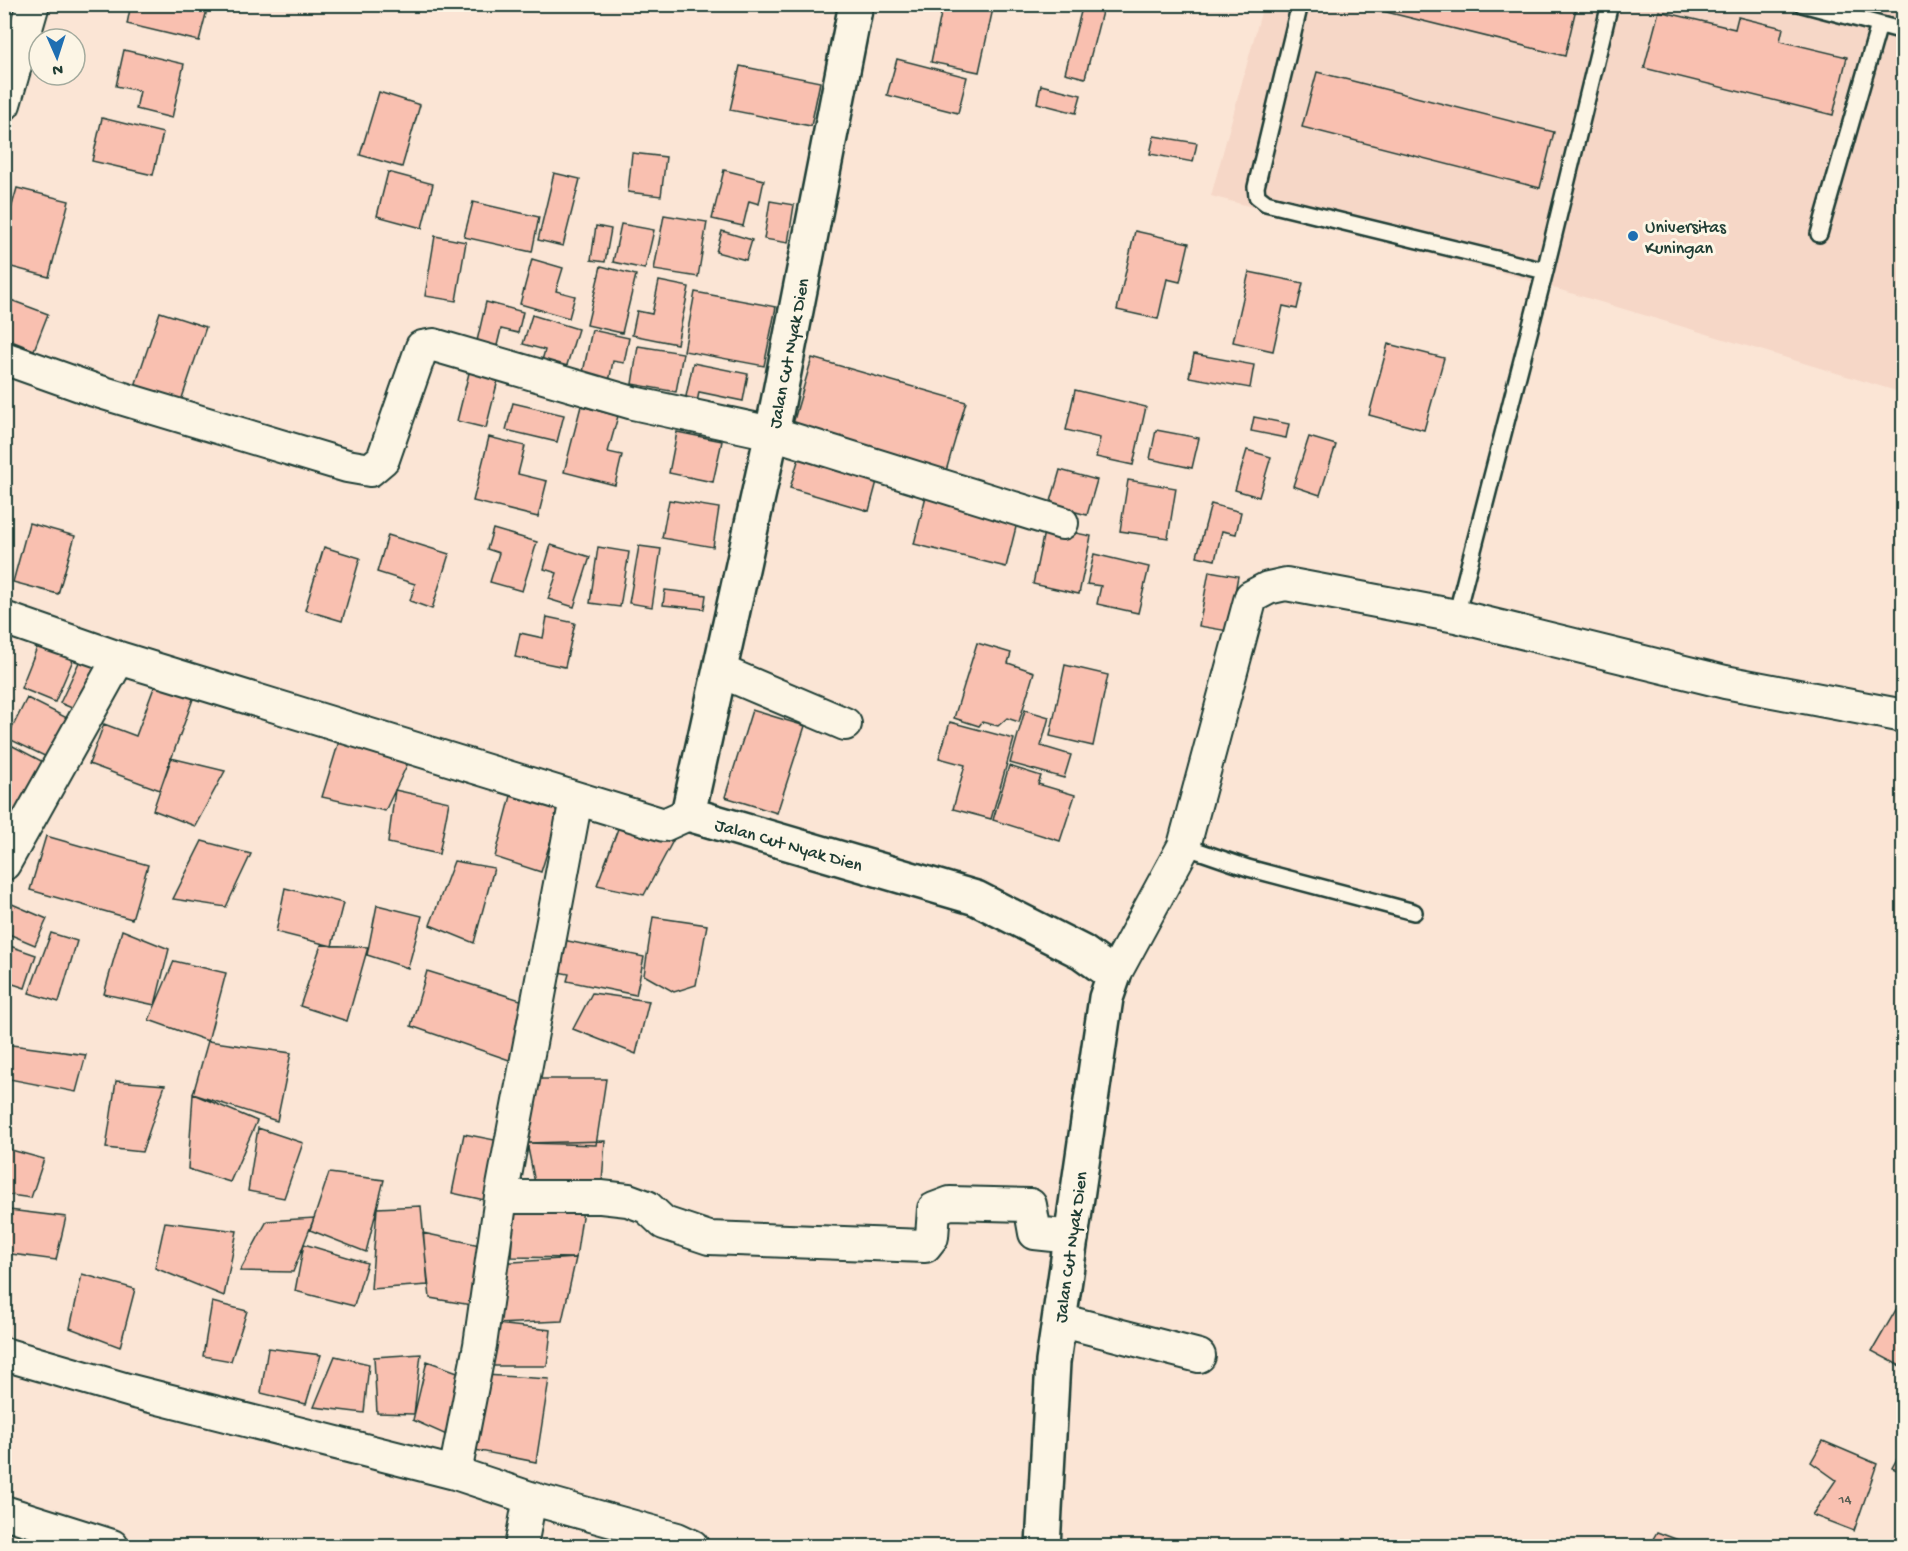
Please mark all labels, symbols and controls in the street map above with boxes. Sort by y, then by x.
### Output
north arrow [27,27,87,87]
text: N [51,59,63,78]
place label: Universitas Kuningan [1645,218,1727,260]
marker: Universitas Kuningan [1626,229,1640,243]
street label: Jalan Cut Nyak Dien [766,276,815,430]
street label: Jalan Cut Nyak Dien [712,815,865,878]
street label: Jalan Cut Nyak Dien [1051,1170,1094,1324]
house number: 14 [1837,1491,1852,1509]

